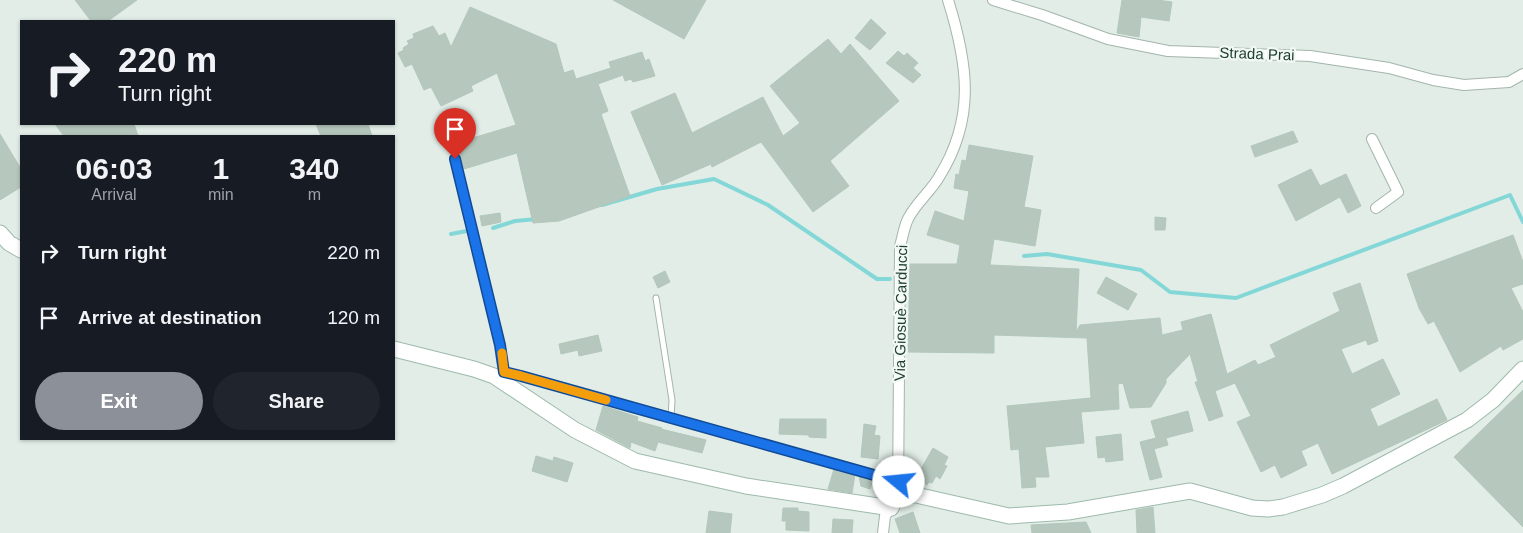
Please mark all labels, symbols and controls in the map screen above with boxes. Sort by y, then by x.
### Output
icon: right [35,40,100,105]
text: 220 m [118,40,217,79]
street label: Strada Prai [1219,44,1295,63]
text: Turn right [118,81,211,106]
pin [434,108,476,159]
icon: arrive [441,115,469,143]
text: 06:03 [76,152,152,185]
text: 1 [212,152,229,185]
text: 340 [289,152,339,185]
text: Arrival [91,186,137,203]
text: min [208,186,234,203]
text: m [308,186,321,203]
icon: right [35,239,63,267]
text: Turn right [78,242,166,263]
text: 220 m [327,242,380,263]
street label: Via Giosuè Carducci [891,245,910,381]
icon: arrive [35,304,63,332]
text: Arrive at destination [78,307,262,328]
text: 120 m [327,307,380,328]
button: Exit [35,372,203,430]
button: Share [213,372,380,430]
position arrow [872,455,924,507]

